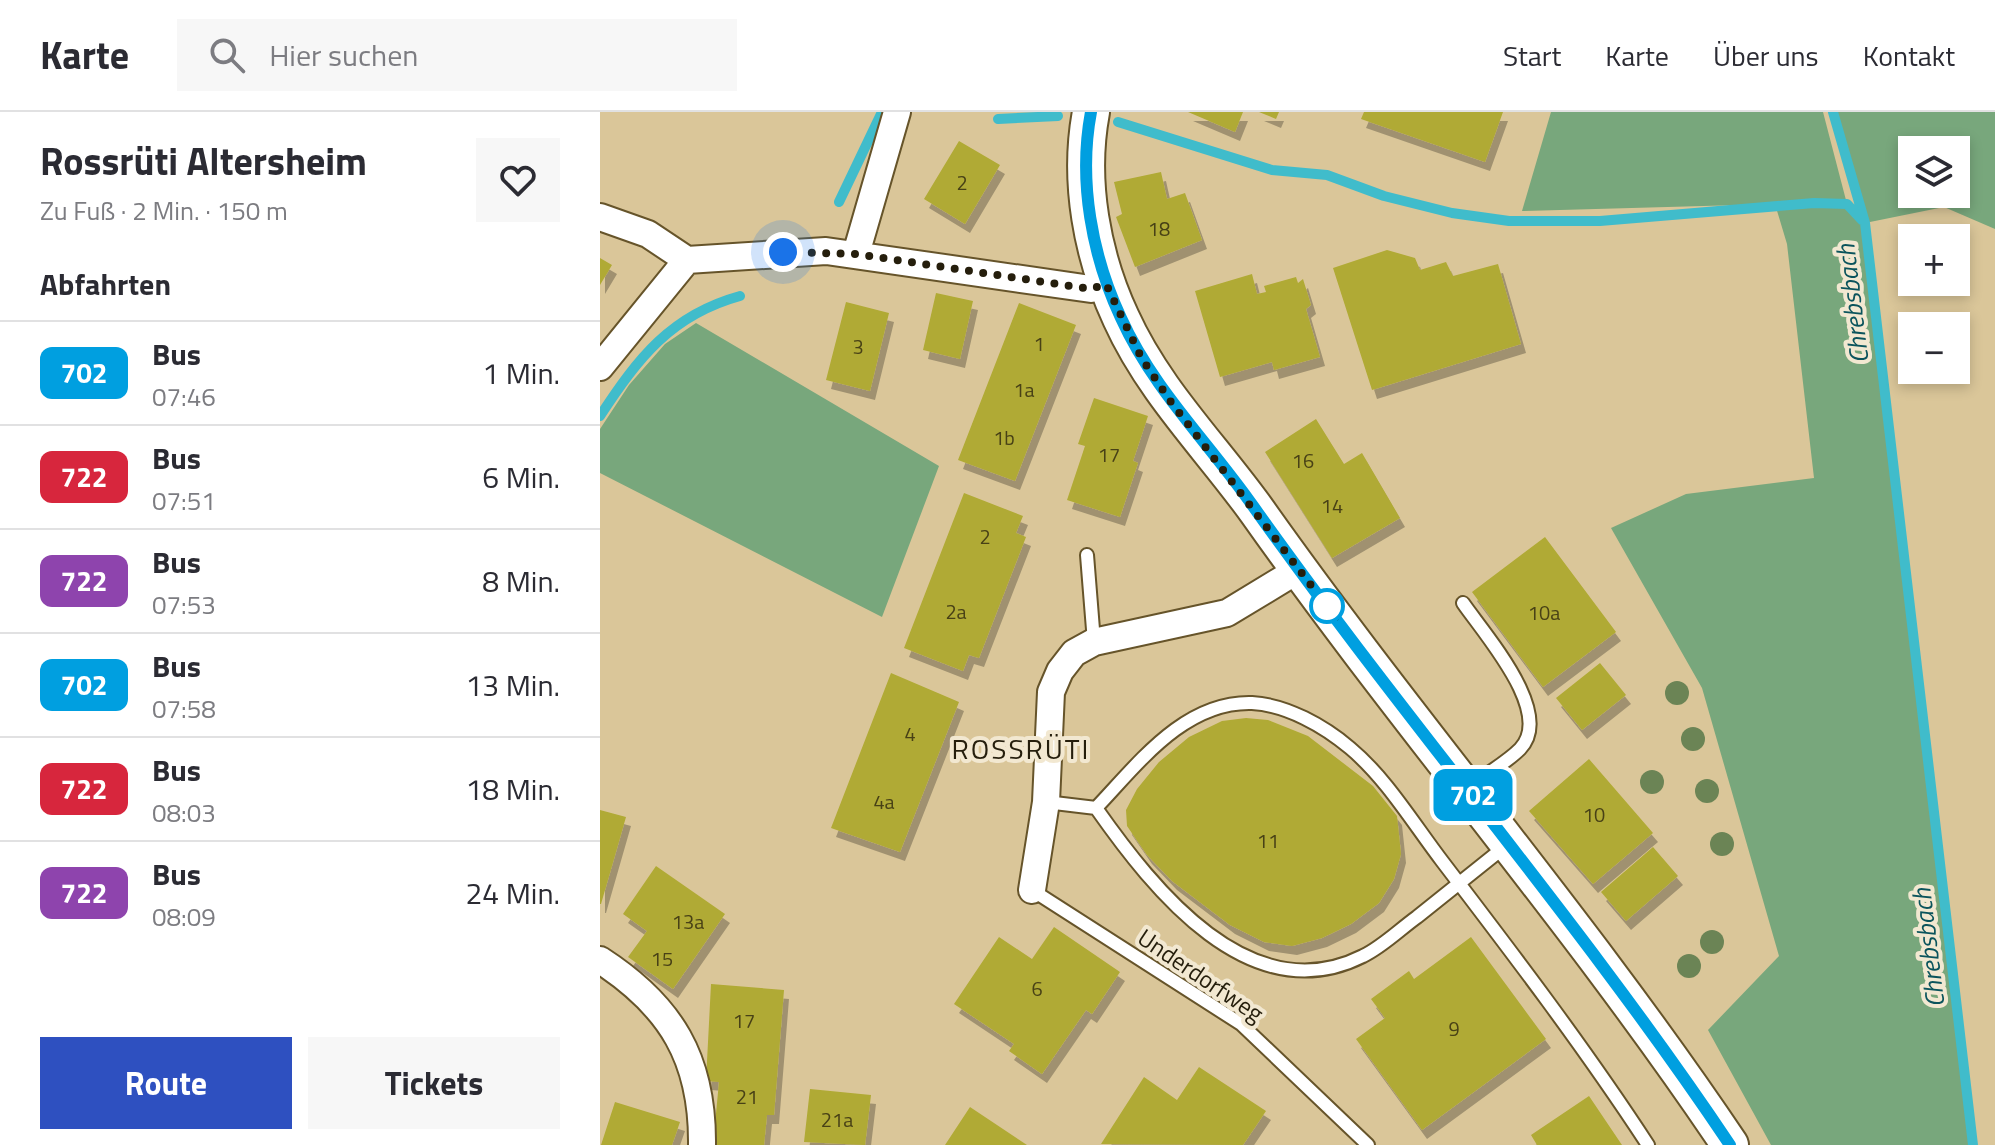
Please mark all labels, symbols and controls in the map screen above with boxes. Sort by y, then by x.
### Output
search box [177,19,737,91]
text: Karte [40,26,129,84]
text: Hier suchen [269,32,418,78]
icon: search [205,33,249,77]
text: Start [1503,34,1561,77]
text: Karte [1605,34,1669,77]
text: Über uns [1713,34,1819,77]
text: Kontakt [1863,34,1955,77]
text: Rossrüti Altersheim [40,132,367,190]
map controls [1898,136,1970,384]
button: layers [1898,136,1970,208]
button: heart [476,138,560,222]
house number: 2 [956,167,968,198]
text: Zu Fuß · 2 Min. · 150 m [40,191,288,230]
house number: 18 [1148,213,1170,244]
button: + [1898,224,1970,296]
your location [763,232,803,272]
water label: Chrebsbach [1825,241,1879,366]
text: Abfahrten [40,261,171,307]
button: − [1898,312,1970,384]
house number: 1 [1033,328,1045,359]
text: Bus [152,331,201,377]
house number: 3 [852,331,864,362]
text: 1 Min. [482,350,560,396]
text: 702 [60,351,108,394]
house number: 1a [1013,374,1035,405]
text: 07:46 [152,377,216,416]
house number: 1b [993,422,1015,453]
text: Bus [152,435,201,481]
house number: 17 [1098,439,1120,470]
house number: 16 [1292,445,1314,476]
text: 6 Min. [482,454,560,500]
text: 722 [60,455,108,498]
text: 07:51 [152,481,216,520]
house number: 14 [1321,490,1343,521]
house number: 2 [979,521,991,552]
text: Bus [152,539,201,585]
text: 8 Min. [482,558,560,604]
text: 722 [60,559,108,602]
text: 07:53 [152,585,216,624]
unlabelled marker [1310,589,1344,623]
house number: 2a [945,596,967,627]
house number: 10a [1528,597,1560,628]
text: Bus [152,643,201,689]
text: 13 Min. [465,662,560,708]
text: 702 [60,663,108,706]
text: 07:58 [152,689,216,728]
house number: 4 [904,718,916,749]
district label: ROSSRÜTI [952,727,1090,770]
text: Bus [152,747,201,793]
text: 18 Min. [465,766,560,812]
text: 722 [60,767,108,810]
line badge: 702 [1427,769,1519,821]
text: 702 [1449,773,1497,816]
house number: 4a [873,786,895,817]
text: 08:03 [152,793,216,832]
house number: 10 [1583,799,1605,830]
house number: 11 [1257,825,1279,856]
text: Bus [152,851,201,897]
text: 24 Min. [465,870,560,916]
text: 722 [60,871,108,914]
water label: Chrebsbach [1901,885,1955,1010]
text: 08:09 [152,897,216,936]
house number: 13a [672,906,704,937]
street label: Underdorfweg [1131,919,1271,1031]
house number: 15 [651,943,673,974]
house number: 6 [1031,973,1043,1004]
house number: 17 [733,1005,755,1036]
house number: 9 [1448,1013,1460,1044]
button: Route [40,1037,292,1129]
button: Tickets [308,1037,560,1129]
house number: 21 [736,1081,758,1112]
house number: 21a [821,1104,853,1135]

